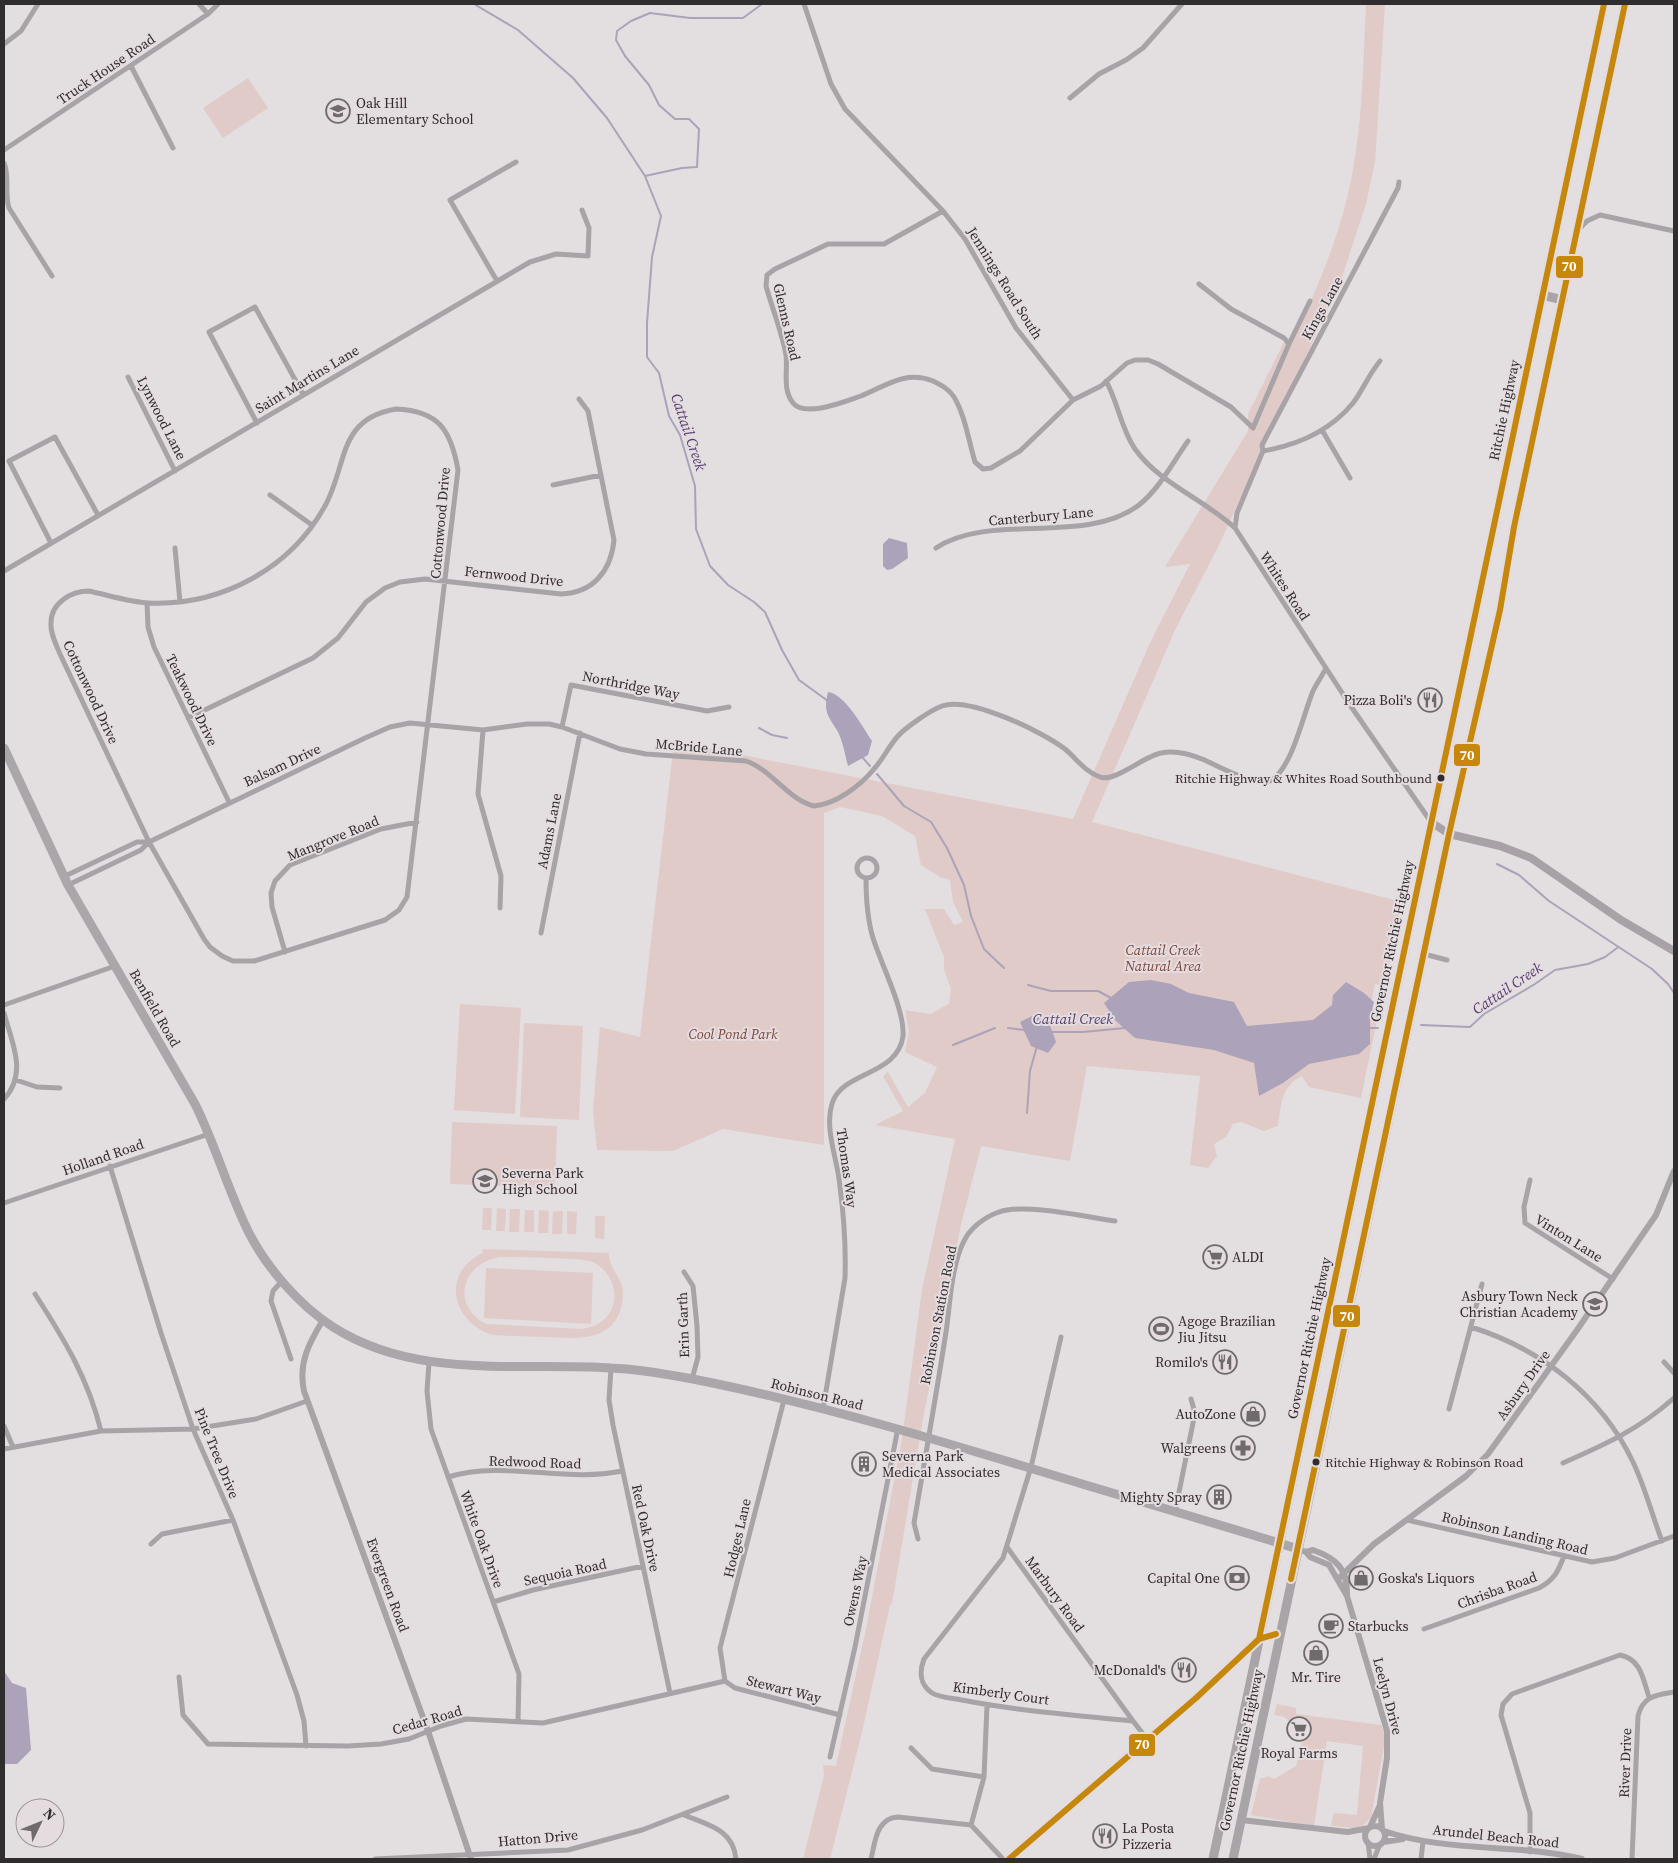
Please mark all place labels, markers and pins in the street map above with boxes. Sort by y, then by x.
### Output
place label: Oak Hill Elementary School [356,93,474,129]
school or university icon: Oak Hill Elementary School [325,98,351,124]
restaurant icon: Pizza Boli's [1417,687,1443,713]
place label: Pizza Boli's [1343,690,1412,710]
place label: Ritchie Highway & Whites Road Southbound [1175,770,1433,787]
marker: Ritchie Highway & Whites Road Southbound [1436,773,1446,783]
place label: Severna Park High School [502,1163,584,1199]
school or university icon: Severna Park High School [472,1168,498,1194]
supermarket icon: ALDI [1202,1244,1228,1270]
place label: ALDI [1232,1247,1264,1267]
place label: Asbury Town Neck Christian Academy [1460,1286,1579,1322]
school or university icon: Asbury Town Neck Christian Academy [1582,1291,1608,1317]
place label: Agoge Brazilian Jiu Jitsu [1177,1311,1276,1347]
sports icon: Agoge Brazilian Jiu Jitsu [1148,1316,1174,1342]
restaurant icon: Romilo's [1212,1349,1238,1375]
place label: Romilo's [1155,1352,1208,1372]
shop icon: AutoZone [1240,1401,1266,1427]
place label: AutoZone [1176,1404,1236,1424]
pharmacy icon: Walgreens [1230,1435,1256,1461]
place label: Walgreens [1160,1438,1226,1458]
place label: Severna Park Medical Associates [882,1446,1000,1482]
building icon: Severna Park Medical Associates [851,1451,877,1477]
place label: Ritchie Highway & Robinson Road [1325,1454,1524,1471]
marker: Ritchie Highway & Robinson Road [1311,1457,1321,1467]
building icon: Mighty Spray [1206,1484,1232,1510]
place label: Mighty Spray [1120,1487,1203,1507]
bank icon: Capital One [1224,1565,1250,1591]
shop icon: Goska's Liquors [1348,1565,1374,1591]
place label: Capital One [1147,1568,1220,1588]
place label: Goska's Liquors [1378,1568,1474,1588]
cafe icon: Starbucks [1318,1613,1344,1639]
place label: Starbucks [1348,1616,1409,1636]
shop icon: Mr. Tire [1303,1640,1329,1666]
restaurant icon: McDonald's [1171,1657,1197,1683]
place label: McDonald's [1094,1660,1166,1680]
place label: Mr. Tire [1291,1667,1341,1687]
supermarket icon: Royal Farms [1286,1716,1312,1742]
place label: Royal Farms [1260,1743,1338,1763]
place label: La Posta Pizzeria [1122,1818,1175,1854]
restaurant icon: La Posta Pizzeria [1092,1823,1118,1849]

